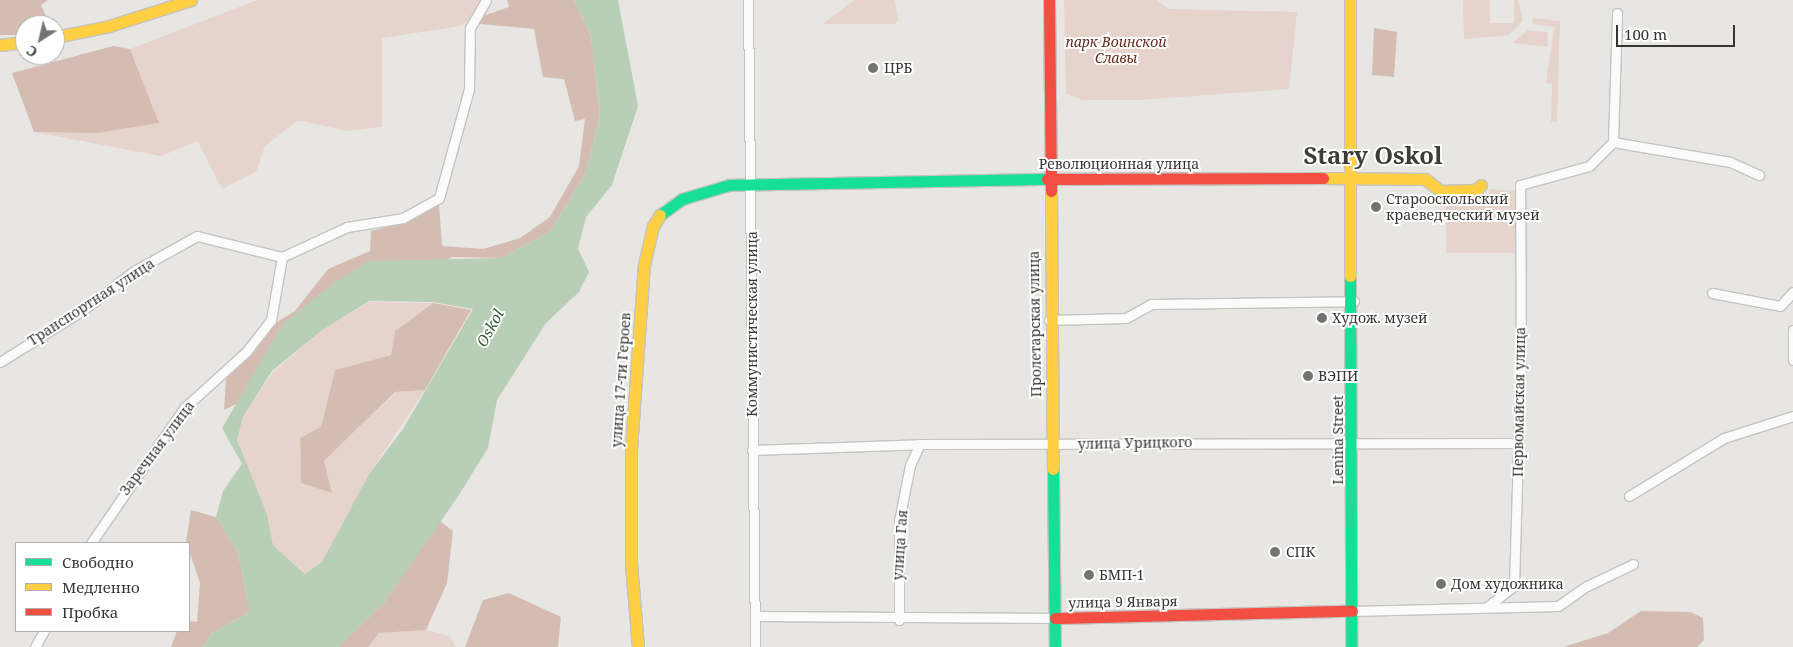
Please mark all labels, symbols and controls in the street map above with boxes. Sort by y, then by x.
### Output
north arrow [15,15,65,65]
scale bar [1618,15,1737,47]
text: 100 m [1624,24,1667,44]
park label: парк Воинской Славы [1066,34,1166,66]
text: С [22,41,41,62]
place label: ЦРБ [884,60,912,76]
marker: ЦРБ [866,61,880,75]
district label: Stary Oskol [1303,141,1443,169]
street label: Революционная улица [1039,156,1199,172]
place label: Старооскольский краеведческий музей [1386,191,1540,223]
marker: Старооскольский краеведческий музей [1370,201,1382,213]
street label: Коммунистическая улица [744,231,760,417]
street label: Пролетарская улица [1025,251,1045,397]
street label: Транспортная улица [24,255,158,349]
water label: Oskol [473,306,507,350]
place label: Худож. музей [1332,310,1427,326]
street label: улица 17-ти Героев [608,312,634,448]
marker: Худож. музей [1316,312,1328,324]
street label: Первомайская улица [1509,327,1529,477]
place label: ВЭПИ [1318,368,1358,384]
marker: ВЭПИ [1302,370,1314,382]
street label: Lenina Street [1330,395,1346,485]
street label: Заречная улица [116,398,198,498]
street label: улица Урицкого [1078,434,1192,452]
street label: улица Гая [889,509,911,581]
legend [15,542,190,632]
place label: СПК [1286,544,1315,560]
marker: СПК [1268,545,1282,559]
text: Свободно [62,552,134,572]
place label: БМП-1 [1099,567,1144,583]
marker: БМП-1 [1083,569,1095,581]
place label: Дом художника [1451,576,1564,592]
text: Медленно [62,577,140,597]
marker: Дом художника [1435,578,1447,590]
street label: улица 9 Января [1068,593,1178,611]
text: Пробка [62,602,118,622]

